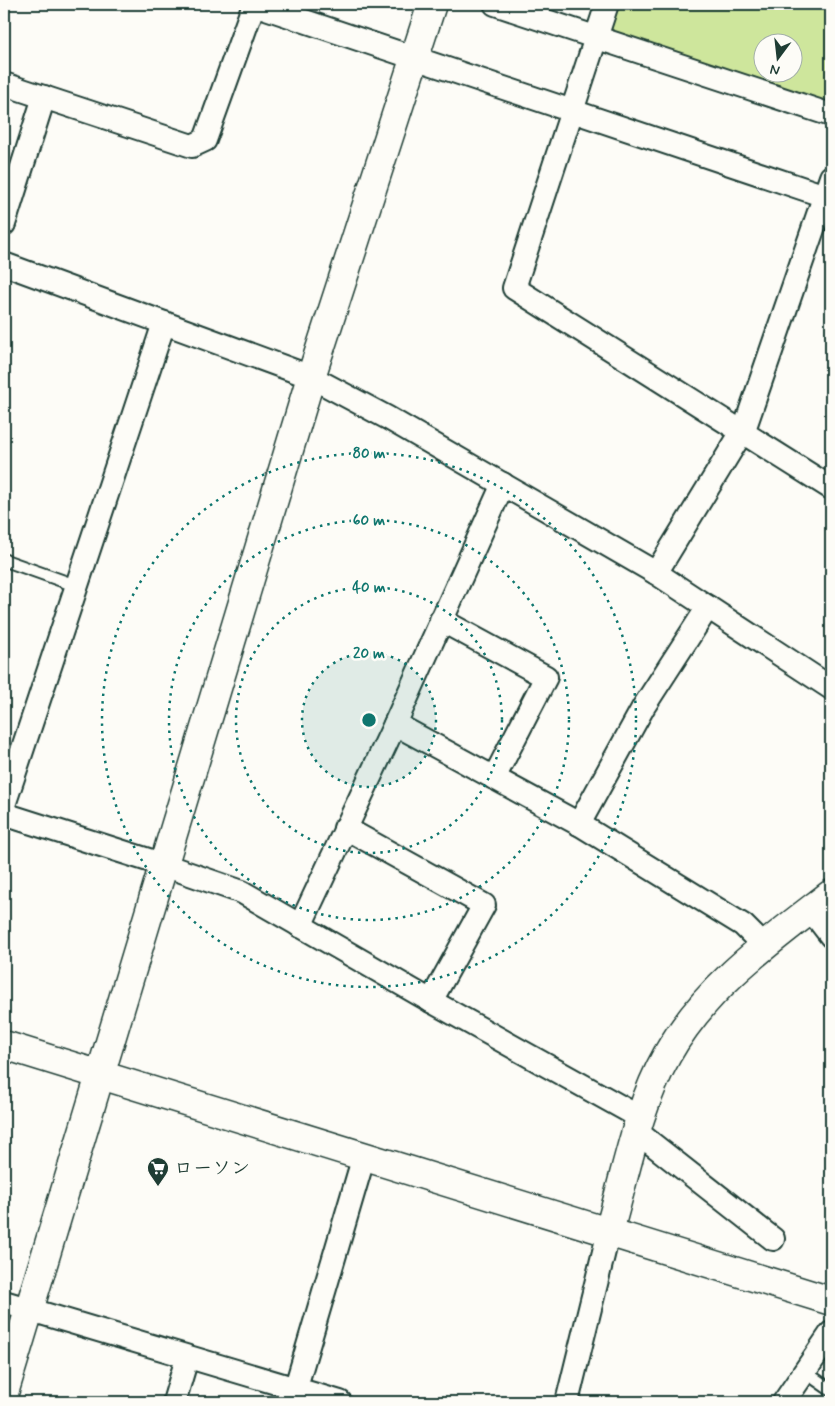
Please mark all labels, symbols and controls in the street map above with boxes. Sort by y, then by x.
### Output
north arrow [752,32,802,82]
text: N [768,60,782,79]
text: 80 m [352,444,386,464]
text: 60 m [353,511,385,531]
text: 40 m [352,578,386,598]
text: 20 m [353,644,385,664]
centre of rings [360,711,378,729]
supermarket icon: ローソン [146,1156,170,1187]
place label: ローソン [174,1156,250,1181]

